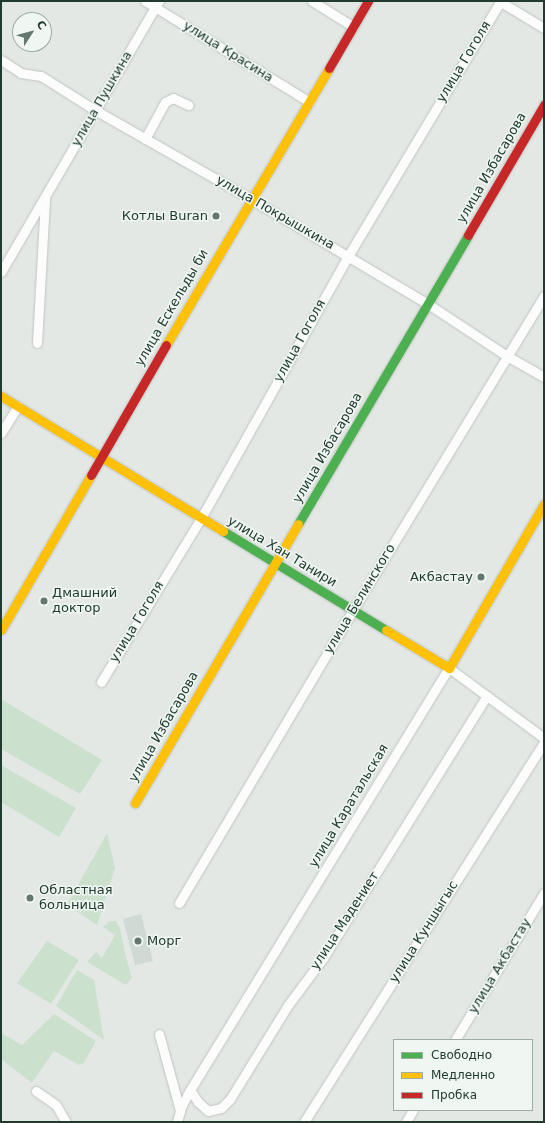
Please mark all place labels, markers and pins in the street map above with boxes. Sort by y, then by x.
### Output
place label: Котлы Buran [122,208,208,224]
marker: Котлы Buran [211,211,221,221]
place label: Акбастау [410,569,473,585]
marker: Акбастау [476,572,486,582]
place label: Дмашний доктор [52,586,117,617]
marker: Дмашний доктор [39,596,49,606]
place label: Областная больница [39,883,113,914]
marker: Областная больница [24,892,36,904]
place label: Морг [147,933,181,949]
marker: Морг [132,935,144,947]

